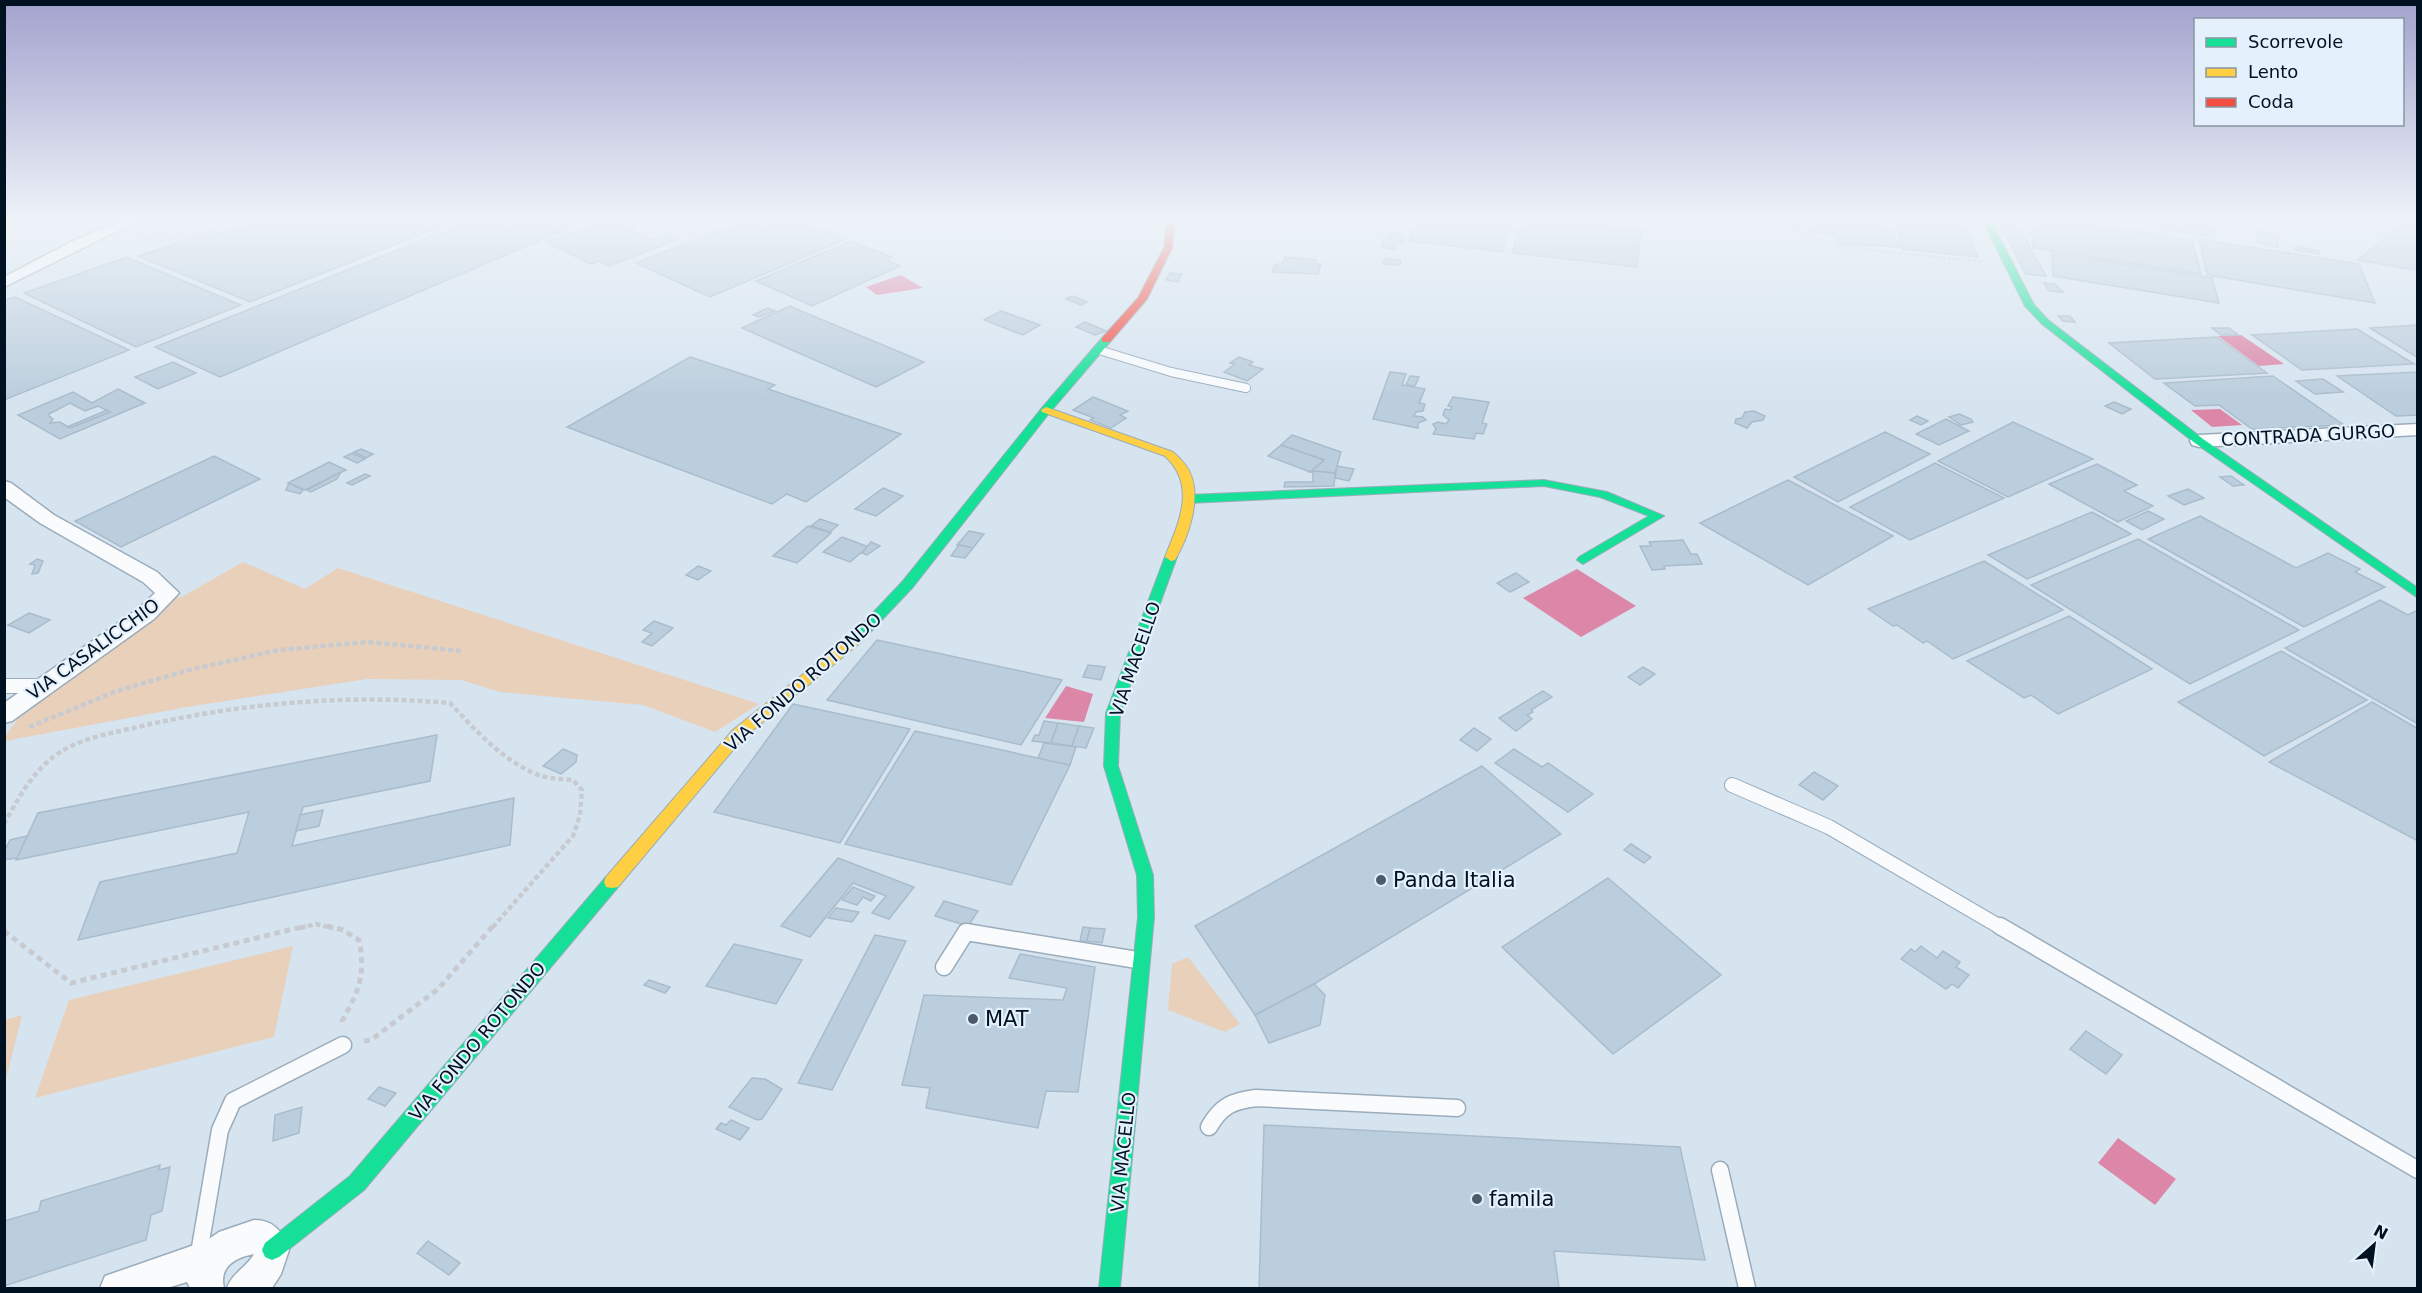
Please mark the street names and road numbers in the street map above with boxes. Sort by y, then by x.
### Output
street label: CONTRADA GURGO [2220,420,2396,450]
street label: VIA CASALICCHIO [23,594,163,704]
street label: VIA MACELLO [1105,599,1165,719]
street label: VIA FONDO ROTONDO [720,608,886,756]
street label: VIA FONDO ROTONDO [404,957,550,1125]
street label: VIA MACELLO [1106,1091,1140,1213]

